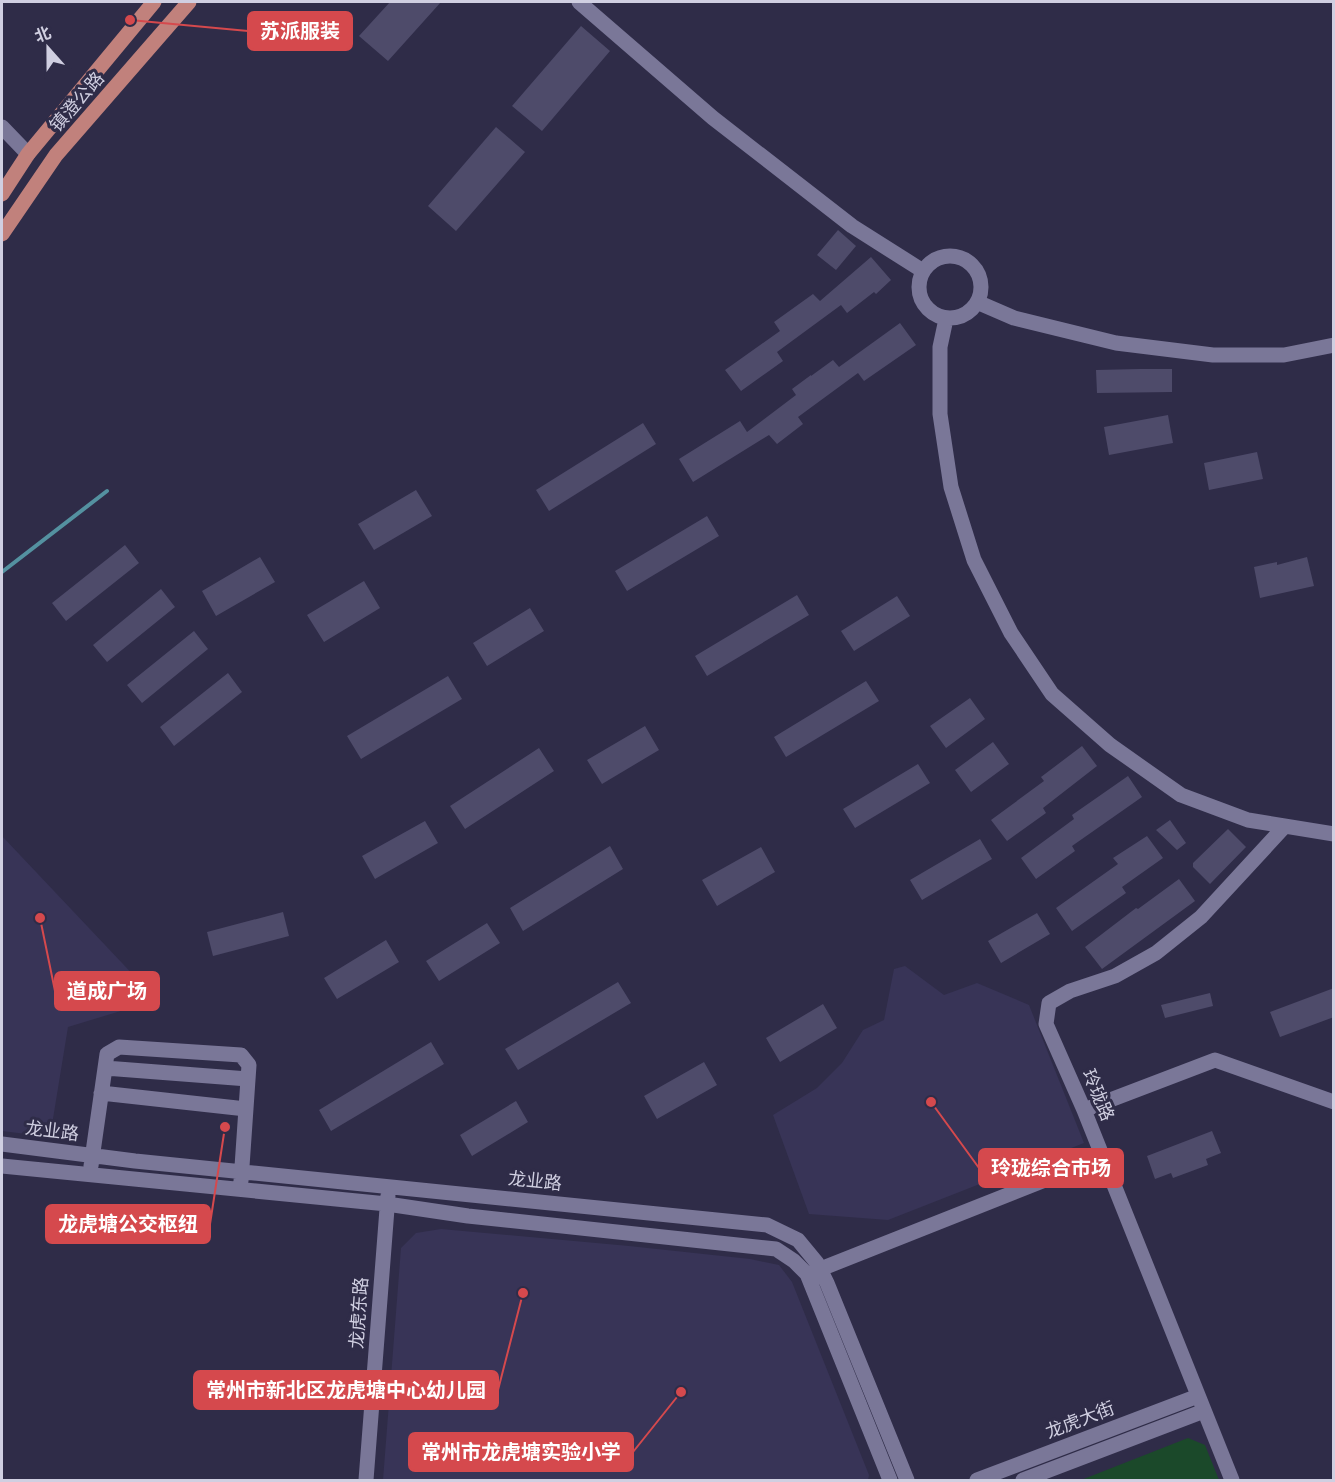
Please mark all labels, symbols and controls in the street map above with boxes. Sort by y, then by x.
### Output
callout: 苏派服装 [248,12,352,50]
north arrow [18,18,78,78]
text: 苏派服装 [260,19,340,43]
text: 北 [32,23,54,46]
street label: 镇澄公路 [45,68,108,136]
callout: 道成广场 [55,972,159,1010]
text: 道成广场 [67,979,147,1003]
street label: 玲珑路 [1078,1066,1119,1124]
street label: 龙业路 [24,1117,80,1144]
callout: 玲珑综合市场 [979,1149,1123,1187]
text: 玲珑综合市场 [991,1156,1111,1180]
street label: 龙业路 [507,1167,563,1194]
callout: 龙虎塘公交枢纽 [46,1205,210,1243]
text: 龙虎塘公交枢纽 [58,1212,198,1236]
street label: 龙虎东路 [346,1276,371,1350]
callout: 常州市新北区龙虎塘中心幼儿园 [194,1371,498,1409]
text: 常州市新北区龙虎塘中心幼儿园 [206,1378,486,1402]
street label: 龙虎大街 [1042,1397,1117,1442]
callout: 常州市龙虎塘实验小学 [409,1433,633,1471]
text: 常州市龙虎塘实验小学 [421,1440,621,1464]

